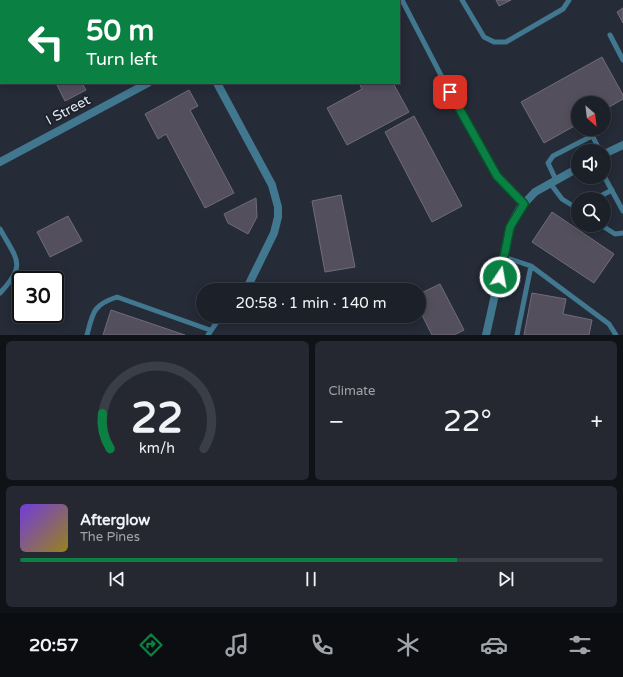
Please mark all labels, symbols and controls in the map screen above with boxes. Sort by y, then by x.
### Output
text: 50 m [86,14,154,48]
icon: left [20,16,72,68]
text: Turn left [86,48,158,70]
pin [433,75,467,109]
icon: arrive [439,81,461,103]
street label: I Street [43,91,94,129]
north arrow [571,96,611,136]
map controls [571,96,611,232]
button: sound [571,144,611,184]
button: search [571,192,611,232]
position arrow [479,256,521,298]
speed limit sign: 30 [12,271,64,323]
text: 20:58 · 1 min · 140 m [236,294,386,312]
text: Climate [329,383,375,399]
text: 22 [131,393,183,443]
text: 22° [443,403,492,440]
text: − [329,409,344,435]
text: + [591,409,603,435]
text: km/h [139,439,175,456]
text: Afterglow [80,511,150,529]
text: The Pines [80,529,140,545]
icon: previous [106,568,128,590]
icon: pause [300,568,322,590]
icon: next [495,568,517,590]
icon: directions [137,631,165,659]
icon: music [223,631,251,659]
icon: phone [308,631,336,659]
icon: climate [394,631,422,659]
icon: car [480,631,508,659]
icon: filters [566,631,594,659]
text: 20:57 [29,634,79,656]

